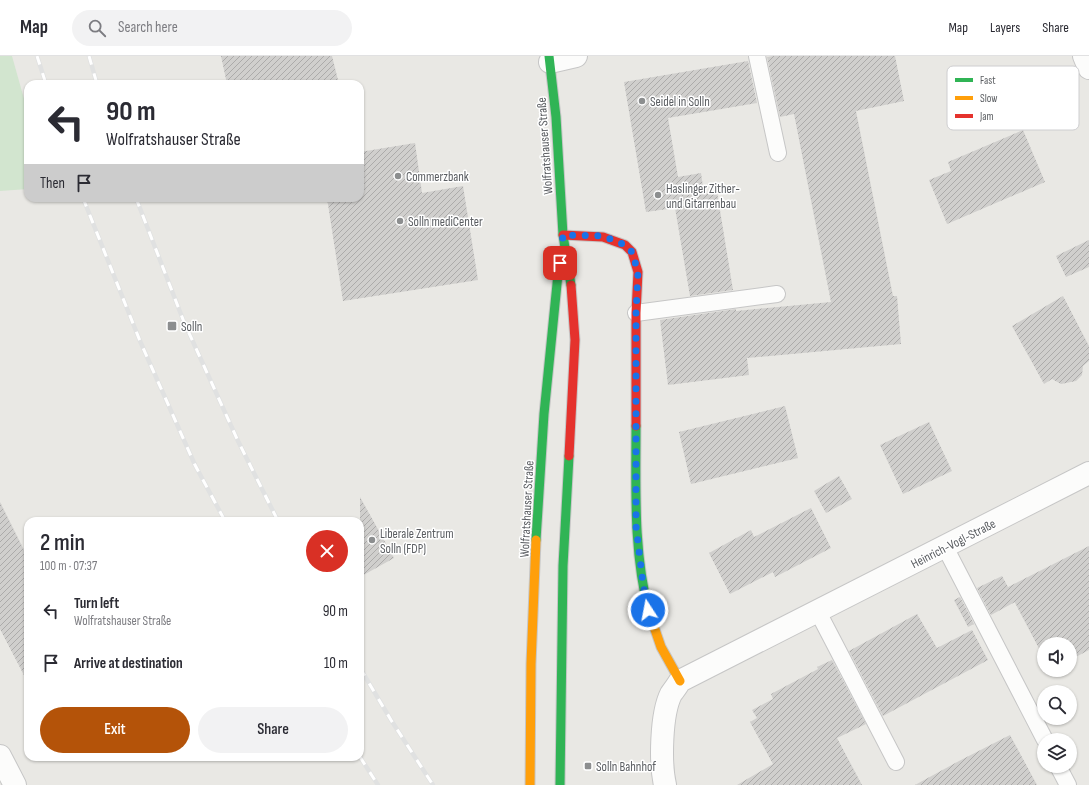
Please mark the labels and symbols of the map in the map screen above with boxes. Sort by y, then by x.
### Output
legend [947,66,1079,130]
text: Fast [980,74,996,87]
text: Slow [980,92,997,105]
place label: Seidel in Solln [650,94,710,110]
marker: Seidel in Solln [637,96,647,106]
street label: Wolfratshauser Straße [534,97,556,195]
text: Jam [979,110,994,123]
place label: Commerzbank [406,169,469,185]
marker: Commerzbank [393,171,403,181]
place label: Haslinger Zither- und Gitarrenbau [666,181,740,212]
marker: Haslinger Zither- und Gitarrenbau [653,190,663,200]
place label: Solln mediCenter [408,214,483,230]
marker: Solln mediCenter [395,216,405,226]
pin [543,246,577,280]
place label: Solln [181,319,202,335]
marker: Solln [166,320,178,332]
street label: Wolfratshauser Straße [516,460,538,558]
street label: Heinrich-Vogl-Straße [908,516,999,572]
place label: Liberale Zentrum Solln (FDP) [380,526,454,557]
marker: Liberale Zentrum Solln (FDP) [367,535,377,545]
position arrow [627,589,669,631]
place label: Solln Bahnhof [596,759,656,775]
marker: Solln Bahnhof [583,761,593,771]

